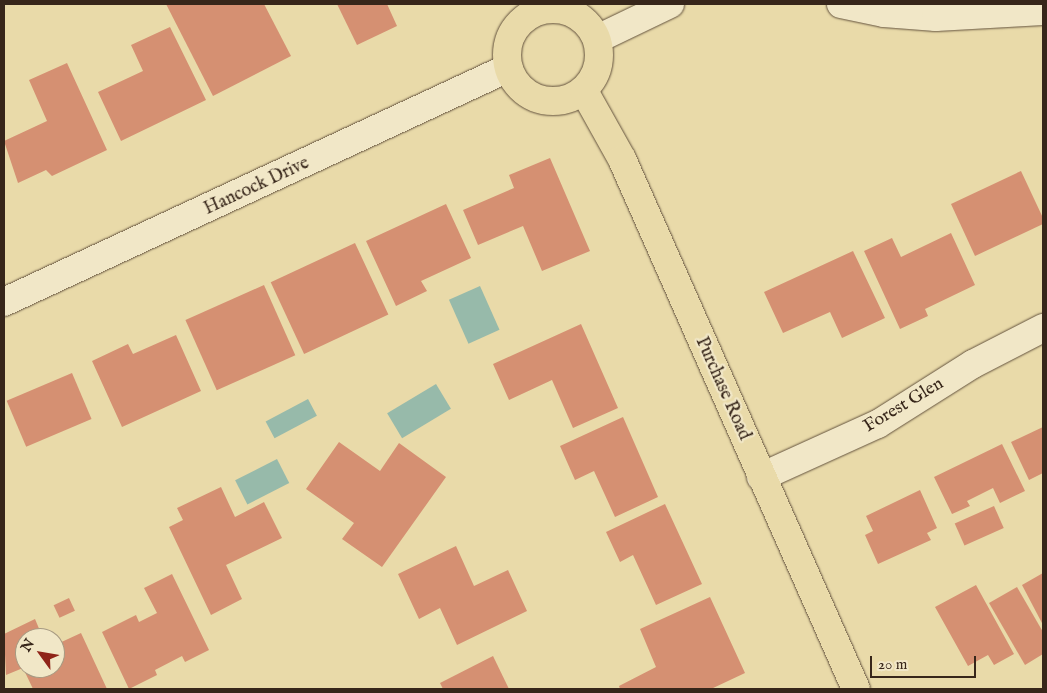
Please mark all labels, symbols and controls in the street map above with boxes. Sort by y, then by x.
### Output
street label: Hancock Drive [201,153,313,221]
street label: Purchase Road [690,334,754,444]
street label: Forest Glen [860,374,948,438]
north arrow [15,628,65,678]
text: N [17,636,39,655]
scale bar [872,646,978,678]
text: 20 m [878,655,907,674]

